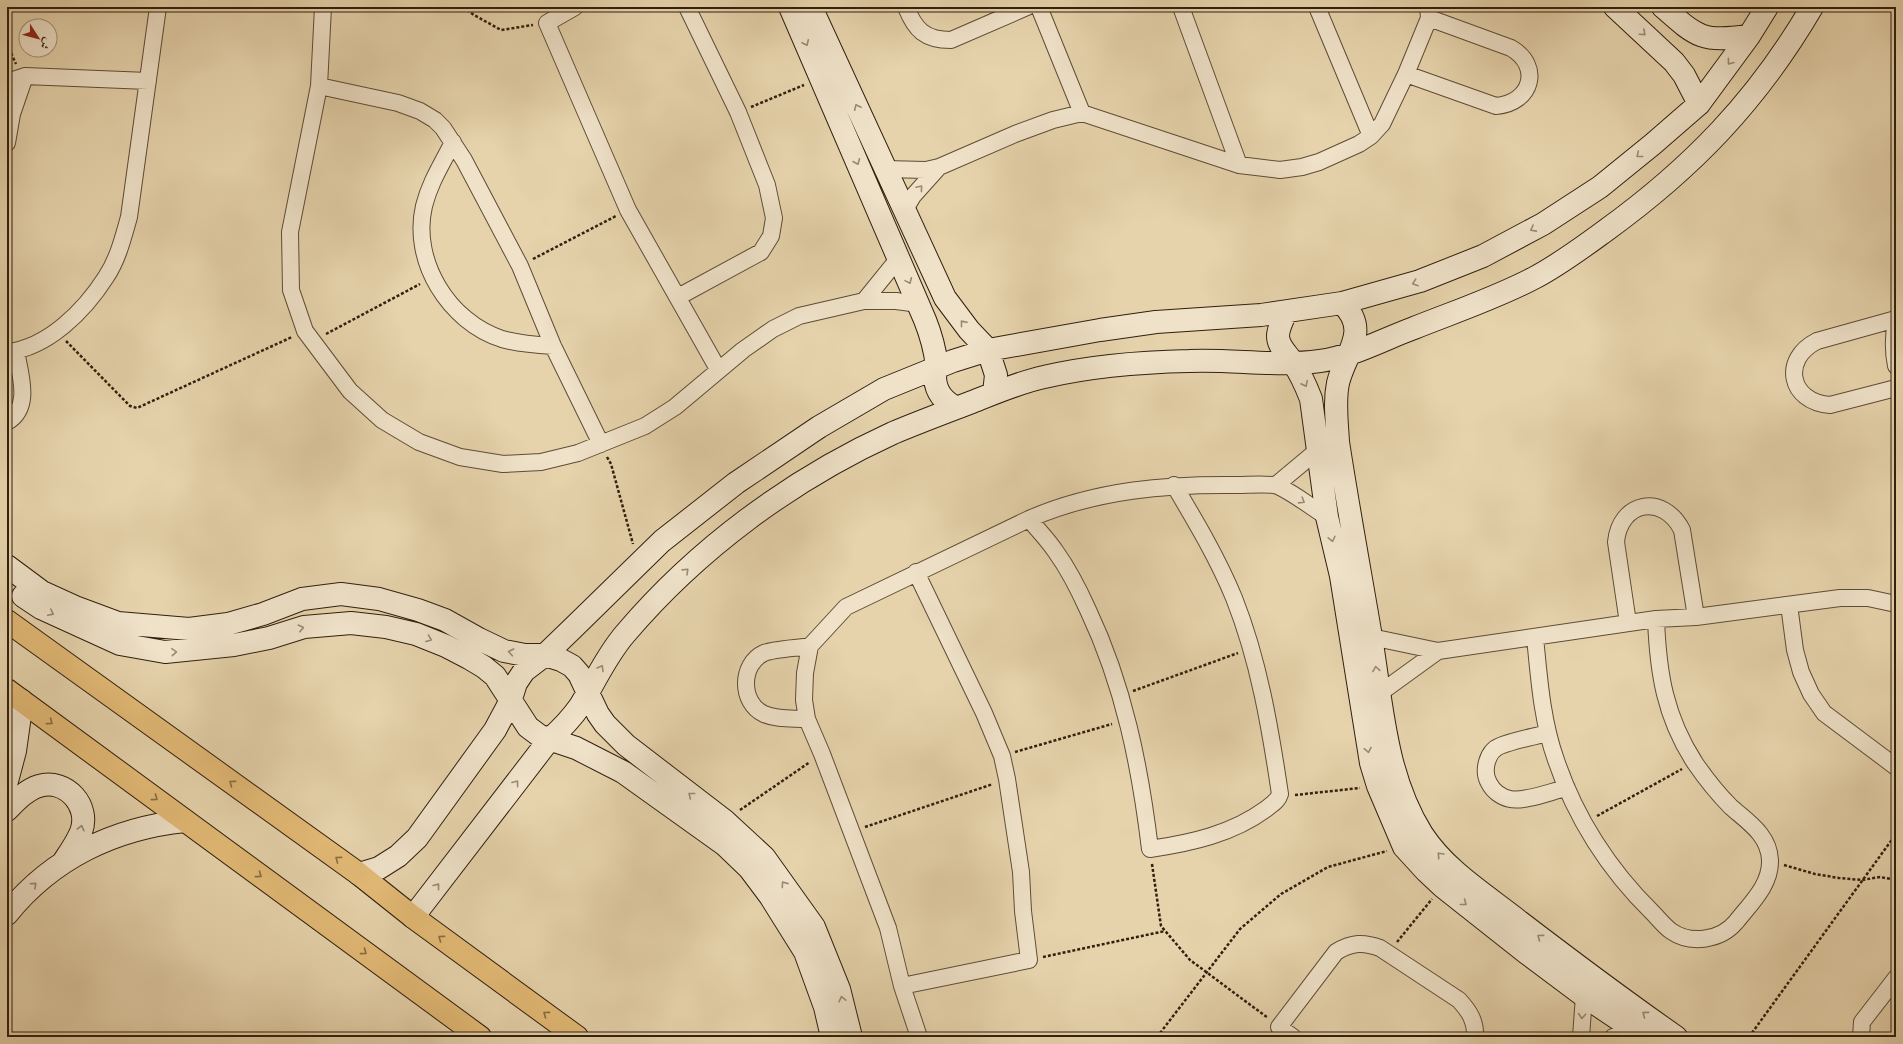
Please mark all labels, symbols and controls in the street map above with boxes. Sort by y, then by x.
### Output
north arrow [18,18,58,58]
one-way arrow [1638,29,1646,36]
text: ش [36,35,54,52]
one-way arrow [801,39,809,46]
one-way arrow [1727,58,1734,65]
one-way arrow [854,104,862,111]
one-way arrow [1637,150,1644,157]
one-way arrow [853,158,861,165]
one-way arrow [915,185,922,193]
one-way arrow [1530,225,1537,232]
one-way arrow [904,277,912,285]
one-way arrow [1411,278,1418,286]
one-way arrow [961,321,968,328]
one-way arrow [1300,380,1308,387]
one-way arrow [1298,496,1305,504]
one-way arrow [1328,536,1336,542]
one-way arrow [682,569,689,576]
one-way arrow [47,609,55,616]
one-way arrow [298,624,305,633]
one-way arrow [425,635,432,643]
one-way arrow [171,647,177,656]
one-way arrow [508,648,514,657]
one-way arrow [597,665,604,672]
one-way arrow [1372,666,1381,672]
one-way arrow [45,717,52,724]
one-way arrow [1364,747,1372,753]
one-way arrow [229,780,236,788]
one-way arrow [511,781,518,788]
one-way arrow [688,792,695,799]
one-way arrow [150,794,157,801]
one-way arrow [77,824,85,831]
one-way arrow [1437,852,1444,860]
one-way arrow [335,856,342,863]
one-way arrow [255,870,262,877]
one-way arrow [781,881,789,888]
one-way arrow [29,883,36,890]
one-way arrow [432,884,439,891]
one-way arrow [1459,899,1466,906]
one-way arrow [438,935,445,942]
one-way arrow [1538,935,1545,942]
one-way arrow [360,947,367,954]
one-way arrow [838,996,846,1002]
one-way arrow [543,1012,550,1019]
one-way arrow [1642,1012,1649,1019]
one-way arrow [1578,1013,1587,1019]

